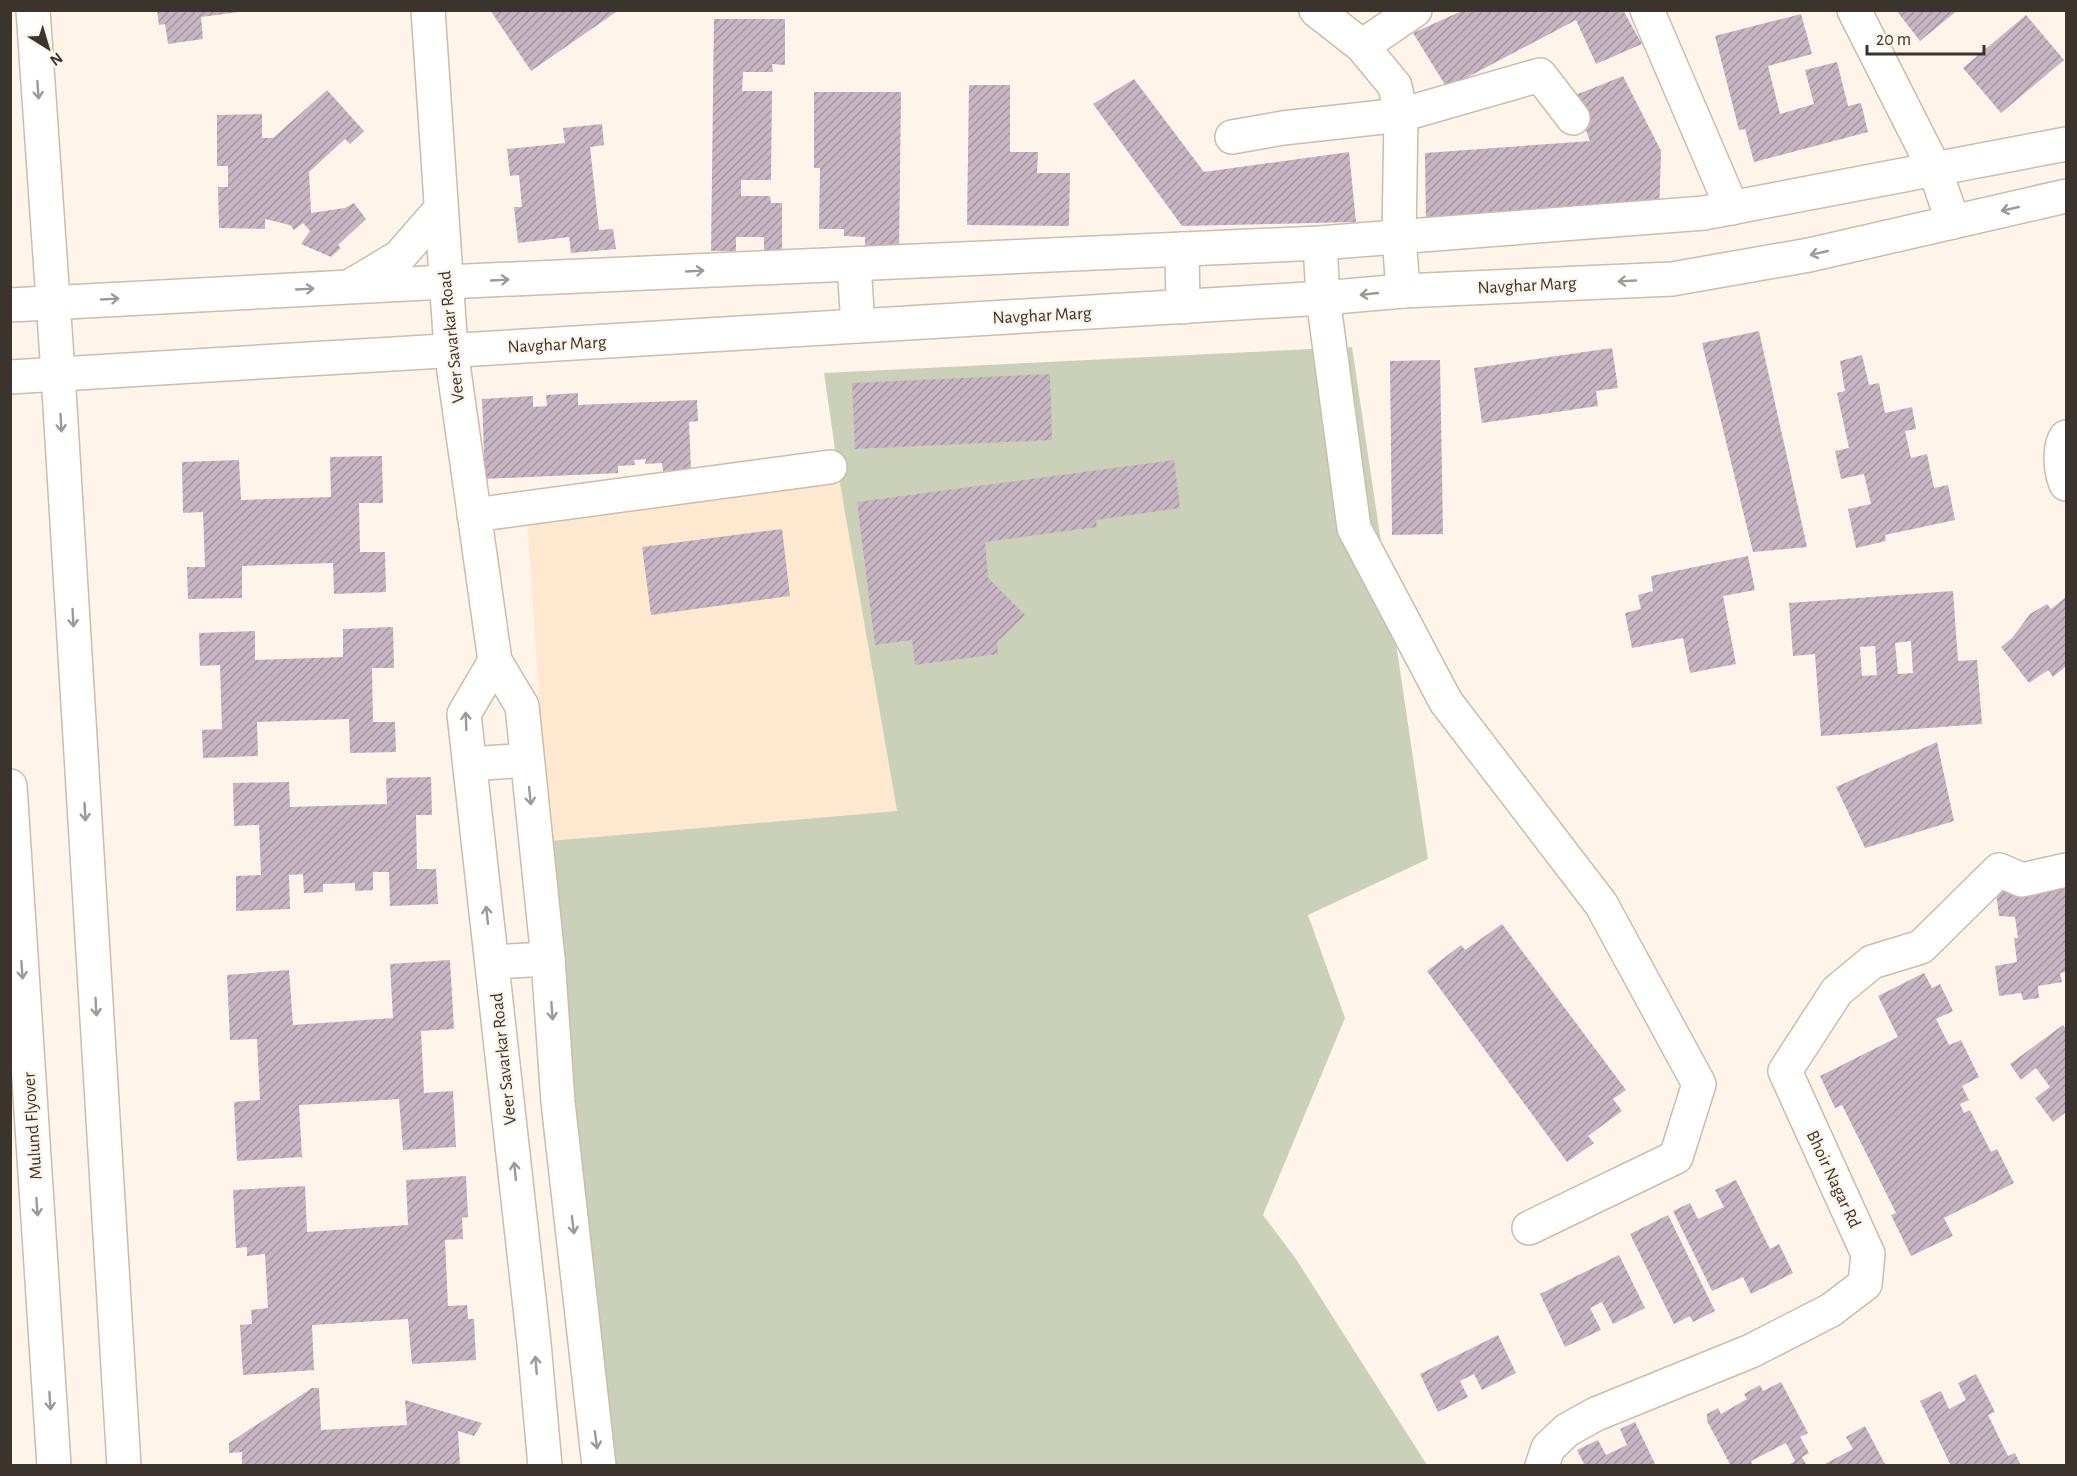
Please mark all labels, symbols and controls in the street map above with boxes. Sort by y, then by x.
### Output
north arrow [18,18,78,78]
scale bar [1867,18,1984,56]
text: 20 m [1876,31,1911,49]
text: N [47,49,66,69]
one-way arrow [33,79,44,99]
one-way arrow [2000,204,2019,216]
one-way arrow [1810,247,1829,259]
one-way arrow [684,266,704,277]
street label: Veer Savarkar Road [436,270,468,404]
one-way arrow [489,274,509,285]
street label: Navghar Marg [1477,274,1577,298]
one-way arrow [1617,275,1637,286]
one-way arrow [295,283,315,294]
one-way arrow [1360,289,1380,300]
one-way arrow [100,293,120,304]
street label: Navghar Marg [992,304,1092,328]
street label: Navghar Marg [507,333,607,357]
one-way arrow [56,413,67,432]
one-way arrow [67,607,78,627]
one-way arrow [460,712,472,732]
one-way arrow [525,785,536,805]
one-way arrow [79,802,90,822]
one-way arrow [481,906,492,925]
one-way arrow [17,960,28,980]
street label: Veer Savarkar Road [488,992,520,1126]
one-way arrow [91,996,102,1016]
one-way arrow [546,1000,557,1020]
street label: Mulund Flyover [20,1071,46,1180]
street label: Bhoir Nagar Rd [1803,1128,1864,1231]
one-way arrow [509,1162,520,1182]
one-way arrow [32,1196,43,1216]
one-way arrow [568,1215,579,1235]
one-way arrow [530,1356,541,1376]
one-way arrow [44,1391,55,1411]
one-way arrow [590,1430,601,1450]

